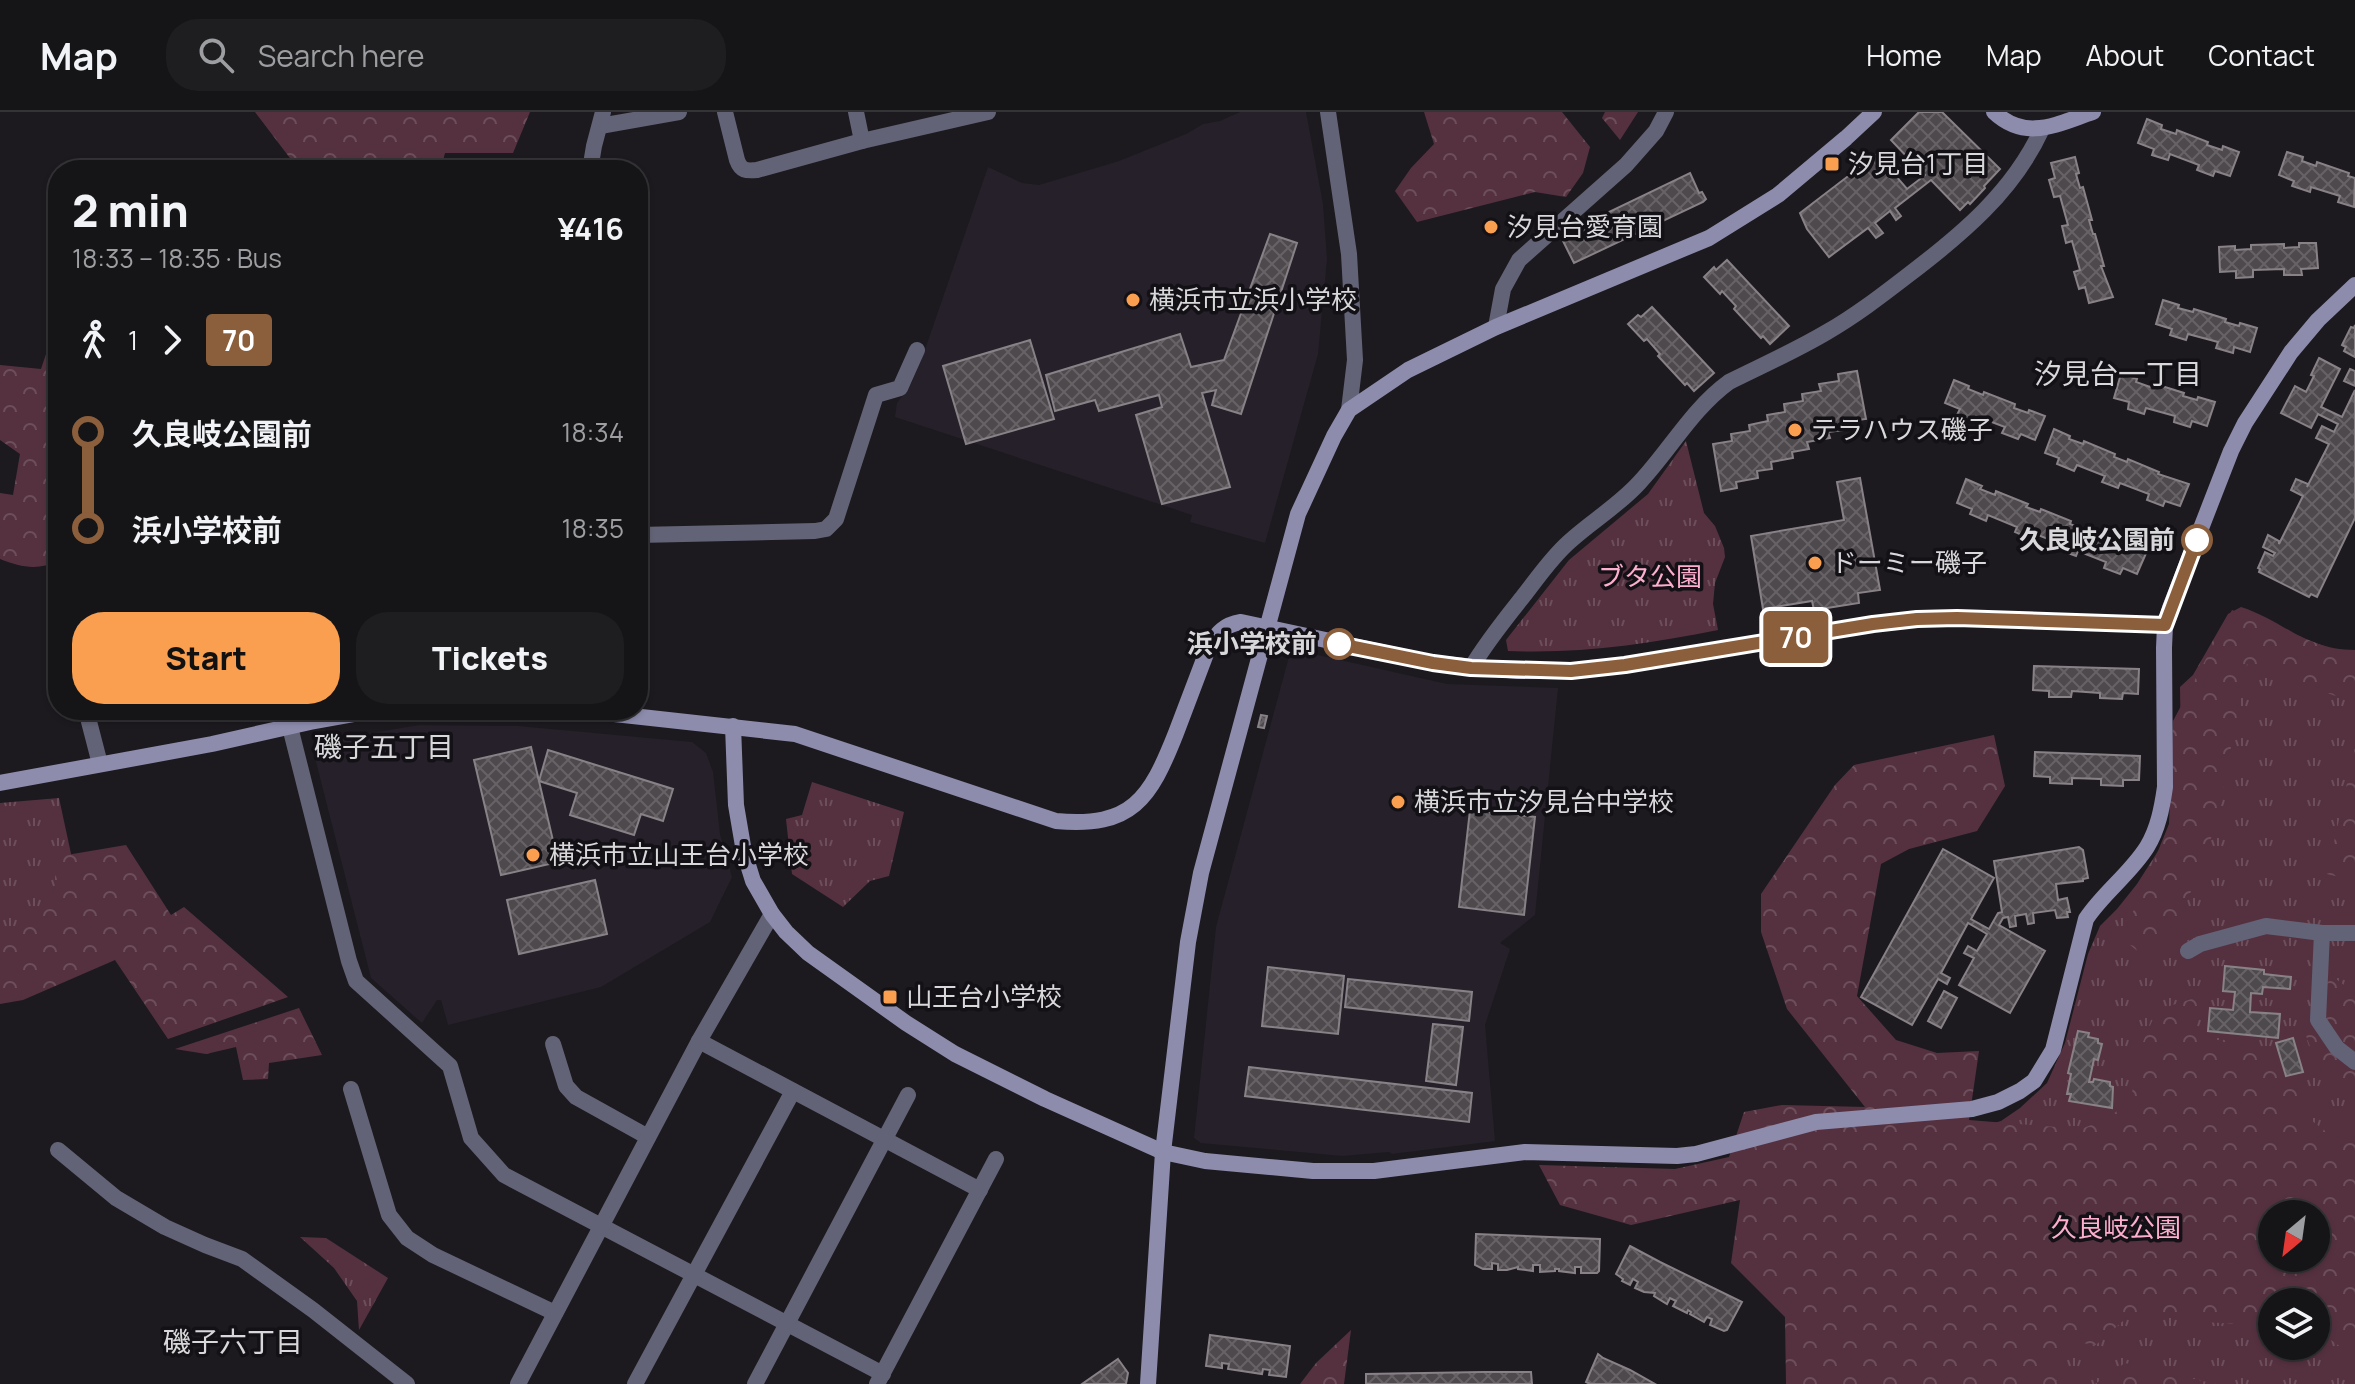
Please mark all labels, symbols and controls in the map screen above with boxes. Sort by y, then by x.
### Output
search box [166,19,726,91]
text: Map [40,29,118,81]
icon: search [194,33,238,77]
text: Search here [258,35,425,76]
text: Home [1866,36,1942,74]
text: Map [1986,36,2042,74]
text: About [2086,36,2164,74]
text: Contact [2208,36,2315,74]
place label: 汐見台1丁目 [1848,145,1988,181]
marker: 汐見台1丁目 [1823,155,1841,173]
text: 2 min [72,180,189,240]
text: ¥416 [558,208,624,249]
place label: 汐見台愛育園 [1507,208,1663,244]
marker: 汐見台愛育園 [1482,218,1500,236]
text: 18:33 – 18:35 · Bus [72,240,282,276]
place label: 横浜市立浜小学校 [1149,281,1357,317]
marker: 横浜市立浜小学校 [1124,291,1142,309]
icon: walk [72,318,116,362]
icon: forward [150,318,194,362]
text: 70 [222,321,256,359]
text: 1 [128,322,138,358]
district label: 汐見台一丁目 [2034,354,2202,392]
place label: テラハウス磯子 [1811,411,1993,447]
text: 久良岐公園前 [132,413,312,454]
text: 18:34 [561,414,624,450]
marker: テラハウス磯子 [1786,421,1804,439]
text: 浜小学校前 [132,509,282,550]
text: 18:35 [562,510,624,546]
place label: 久良岐公園前 [2019,521,2175,557]
marker: 久良岐公園前 [2182,525,2212,555]
place label: ドーミー磯子 [1831,544,1987,580]
marker: ドーミー磯子 [1806,554,1824,572]
park label: ブタ公園 [1598,558,1702,594]
line badge: 70 [1760,611,1832,663]
button: Start [72,612,340,704]
button: Tickets [356,612,624,704]
text: 70 [1779,618,1813,656]
place label: 浜小学校前 [1187,625,1317,661]
marker: 浜小学校前 [1324,629,1354,659]
district label: 磯子五丁目 [314,727,454,765]
place label: 横浜市立汐見台中学校 [1414,783,1674,819]
marker: 横浜市立汐見台中学校 [1389,793,1407,811]
place label: 横浜市立山王台小学校 [549,836,809,872]
marker: 横浜市立山王台小学校 [524,846,542,864]
place label: 山王台小学校 [906,978,1062,1014]
marker: 山王台小学校 [881,988,899,1006]
north arrow [2258,1200,2330,1272]
map controls [2258,1200,2330,1360]
park label: 久良岐公園 [2051,1209,2181,1245]
button: layers [2258,1288,2330,1360]
district label: 磯子六丁目 [163,1322,303,1360]

